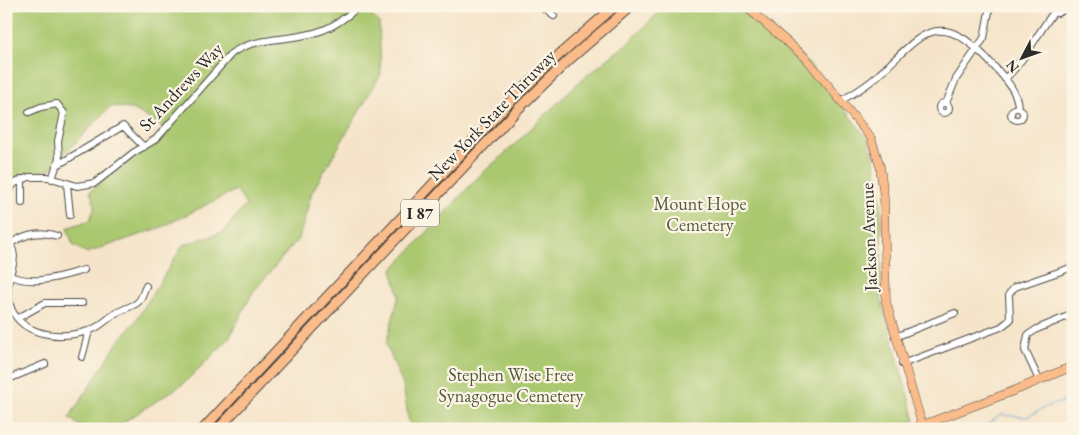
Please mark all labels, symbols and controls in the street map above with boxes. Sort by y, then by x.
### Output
north arrow [996,32,1046,82]
street label: St Andrews Way [134,37,228,136]
street label: New York State Thruway [423,44,560,185]
text: N [1001,56,1023,77]
street label: Jackson Avenue [855,182,882,294]
park label: Mount Hope Cemetery [654,192,746,236]
road number: I 87 [401,200,439,227]
park label: Stephen Wise Free Synagogue Cemetery [438,363,584,407]

